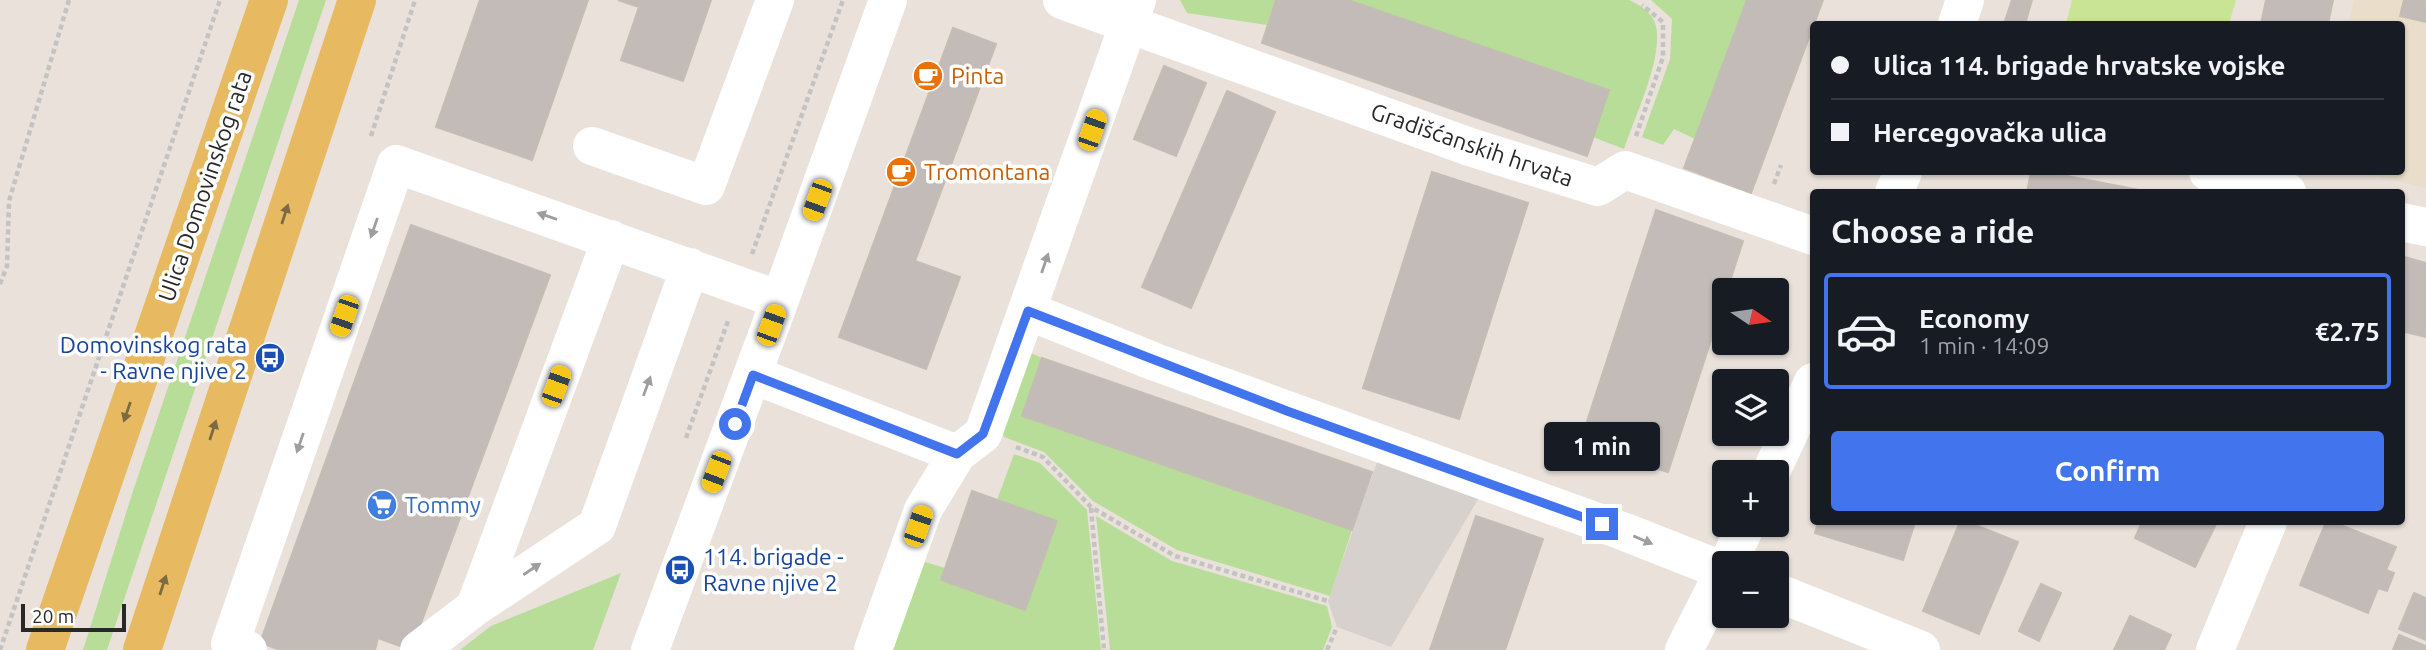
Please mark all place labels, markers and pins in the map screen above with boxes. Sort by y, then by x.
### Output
cafe icon: Pinta [911,59,945,93]
place label: Pinta [951,63,1004,88]
cafe icon: Tromontana [884,155,918,189]
place label: Tromontana [924,159,1050,184]
place label: Domovinskog rata - Ravne njive 2 [60,332,247,383]
bus stop icon: Domovinskog rata - Ravne njive 2 [253,341,287,375]
supermarket icon: Tommy [365,488,399,522]
place label: Tommy [405,492,481,517]
place label: 114. brigade - Ravne njive 2 [703,544,844,595]
bus stop icon: 114. brigade - Ravne njive 2 [663,553,697,587]

